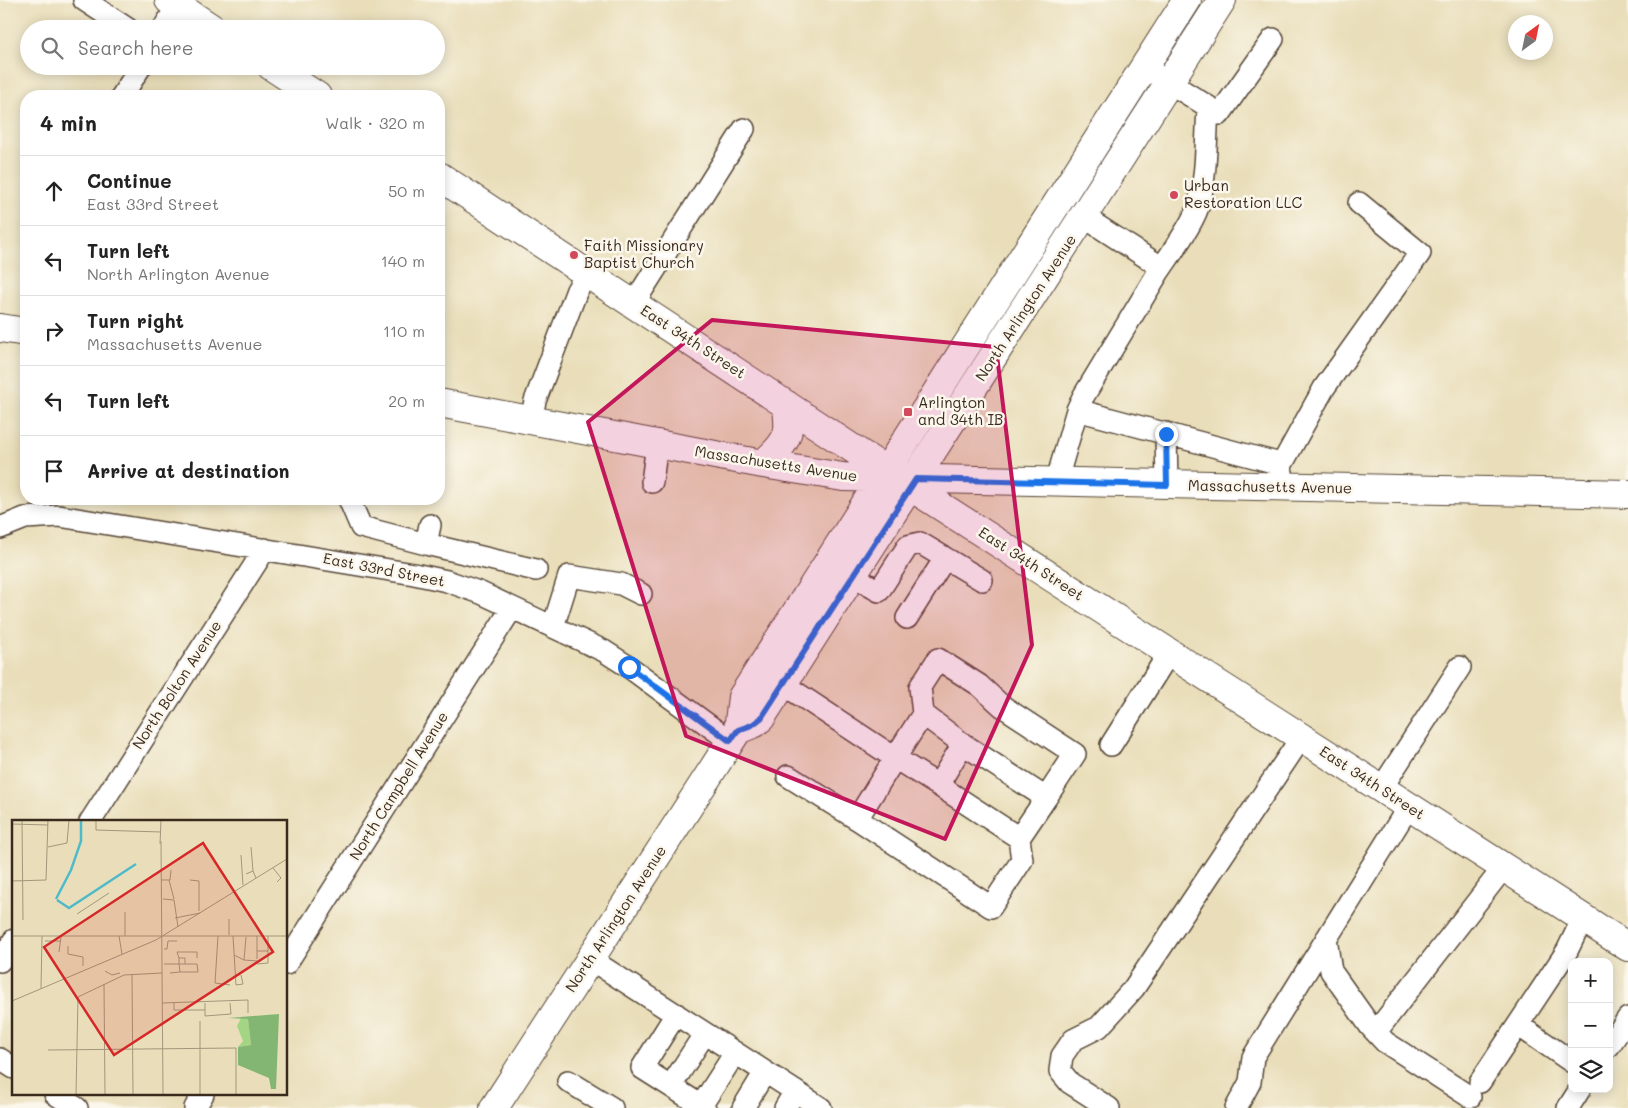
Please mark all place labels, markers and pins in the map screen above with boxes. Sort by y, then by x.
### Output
place label: Urban Restoration LLC [1184,175,1303,212]
marker: Urban Restoration LLC [1168,189,1180,201]
place label: Faith Missionary Baptist Church [584,235,704,272]
marker: Faith Missionary Baptist Church [568,249,580,261]
place label: Arlington and 34th IB [918,392,1003,429]
marker: Arlington and 34th IB [902,406,914,418]

